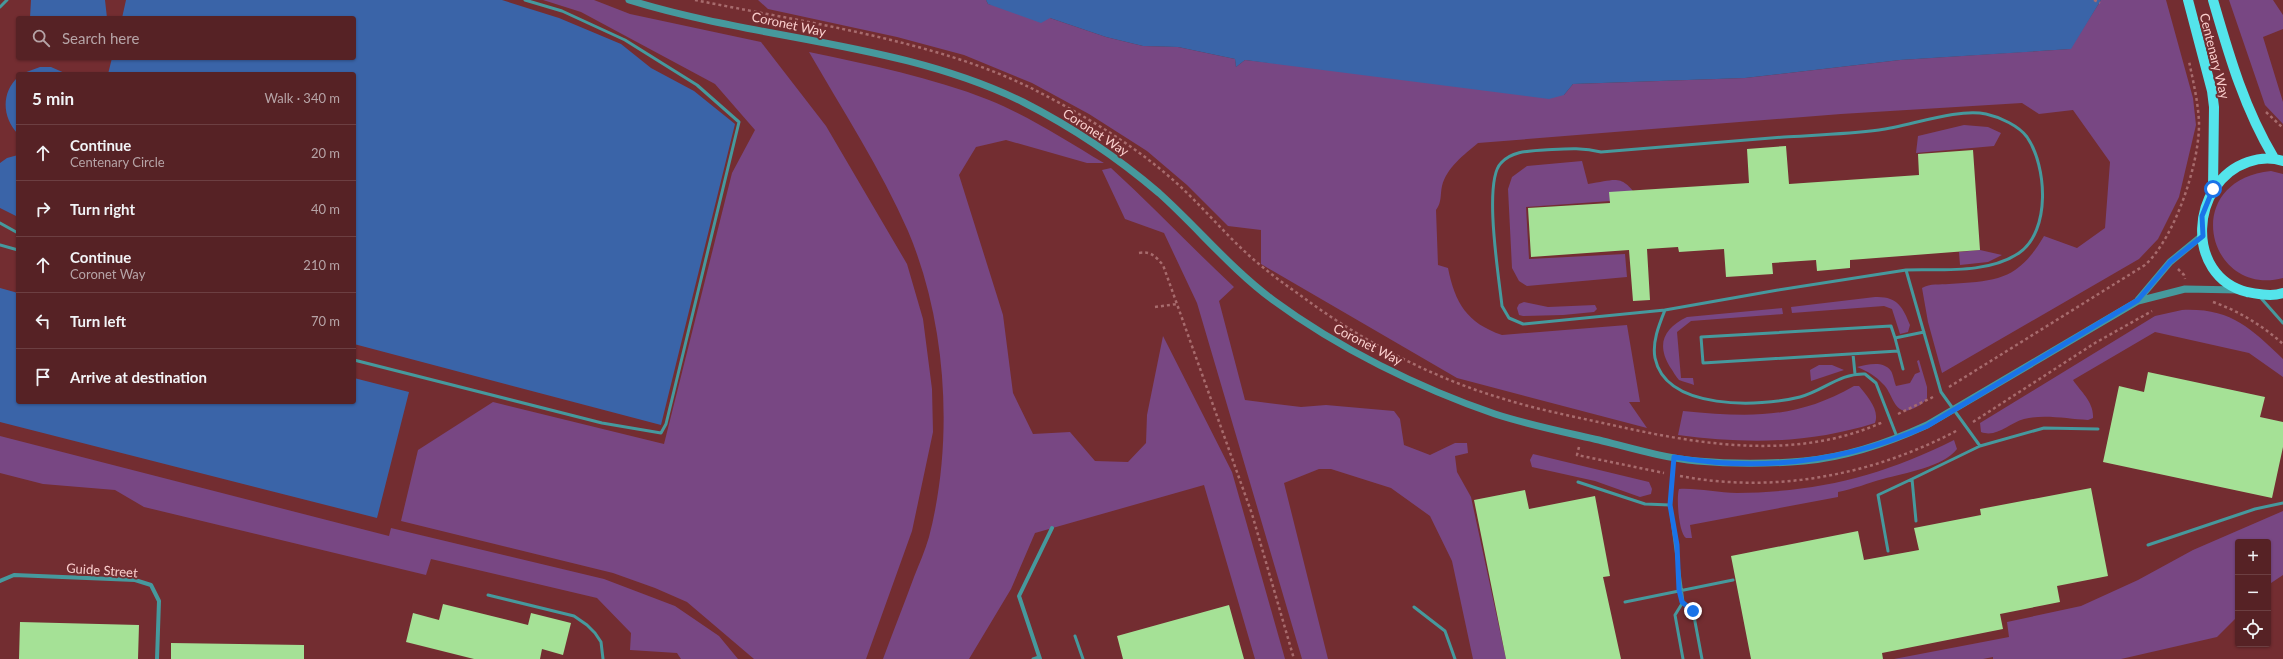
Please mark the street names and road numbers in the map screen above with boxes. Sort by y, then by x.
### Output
street label: Coronet Way [750,8,828,40]
street label: Centenary Way [2197,11,2233,101]
street label: Coronet Way [1060,105,1132,159]
street label: Coronet Way [1331,320,1405,368]
street label: Guide Street [66,560,139,580]

